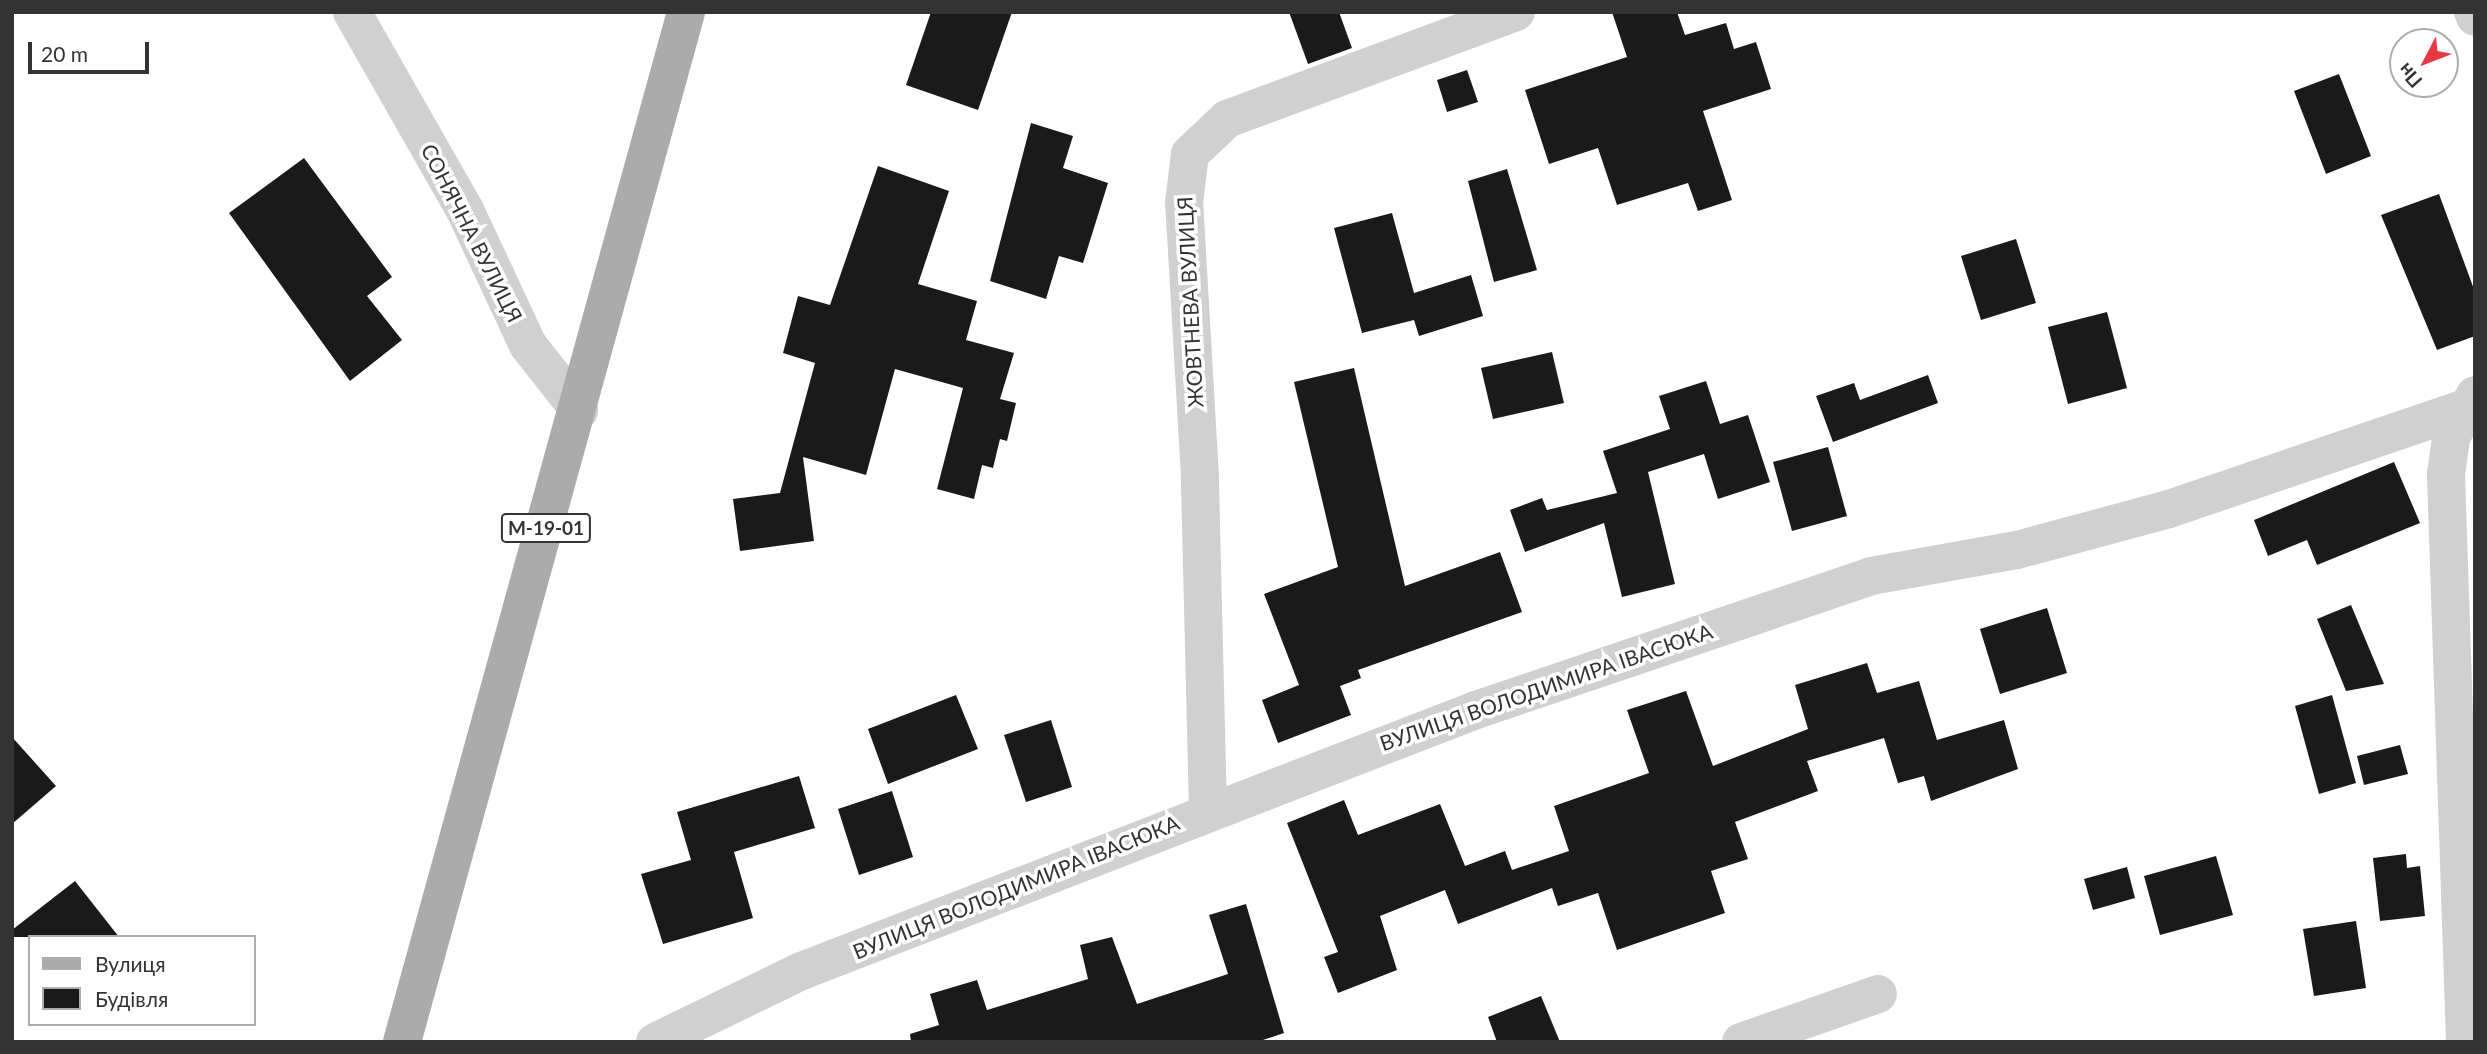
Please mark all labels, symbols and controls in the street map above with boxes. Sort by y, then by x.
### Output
scale bar [32,28,152,72]
north arrow [2389,28,2459,98]
text: 20 m [41,41,88,66]
text: Пн [2393,59,2426,93]
street label: СОНЯЧНА ВУЛИЦЯ [416,140,528,326]
street label: ЖОВТНЕВА ВУЛИЦЯ [1172,196,1208,408]
road number: М-19-01 [500,512,592,544]
street label: ВУЛИЦЯ ВОЛОДИМИРА ІВАСЮКА [1376,618,1716,756]
street label: ВУЛИЦЯ ВОЛОДИМИРА ІВАСЮКА [849,810,1183,964]
legend [28,935,256,1026]
text: Вулиця [95,951,166,976]
text: Будівля [95,986,168,1011]

